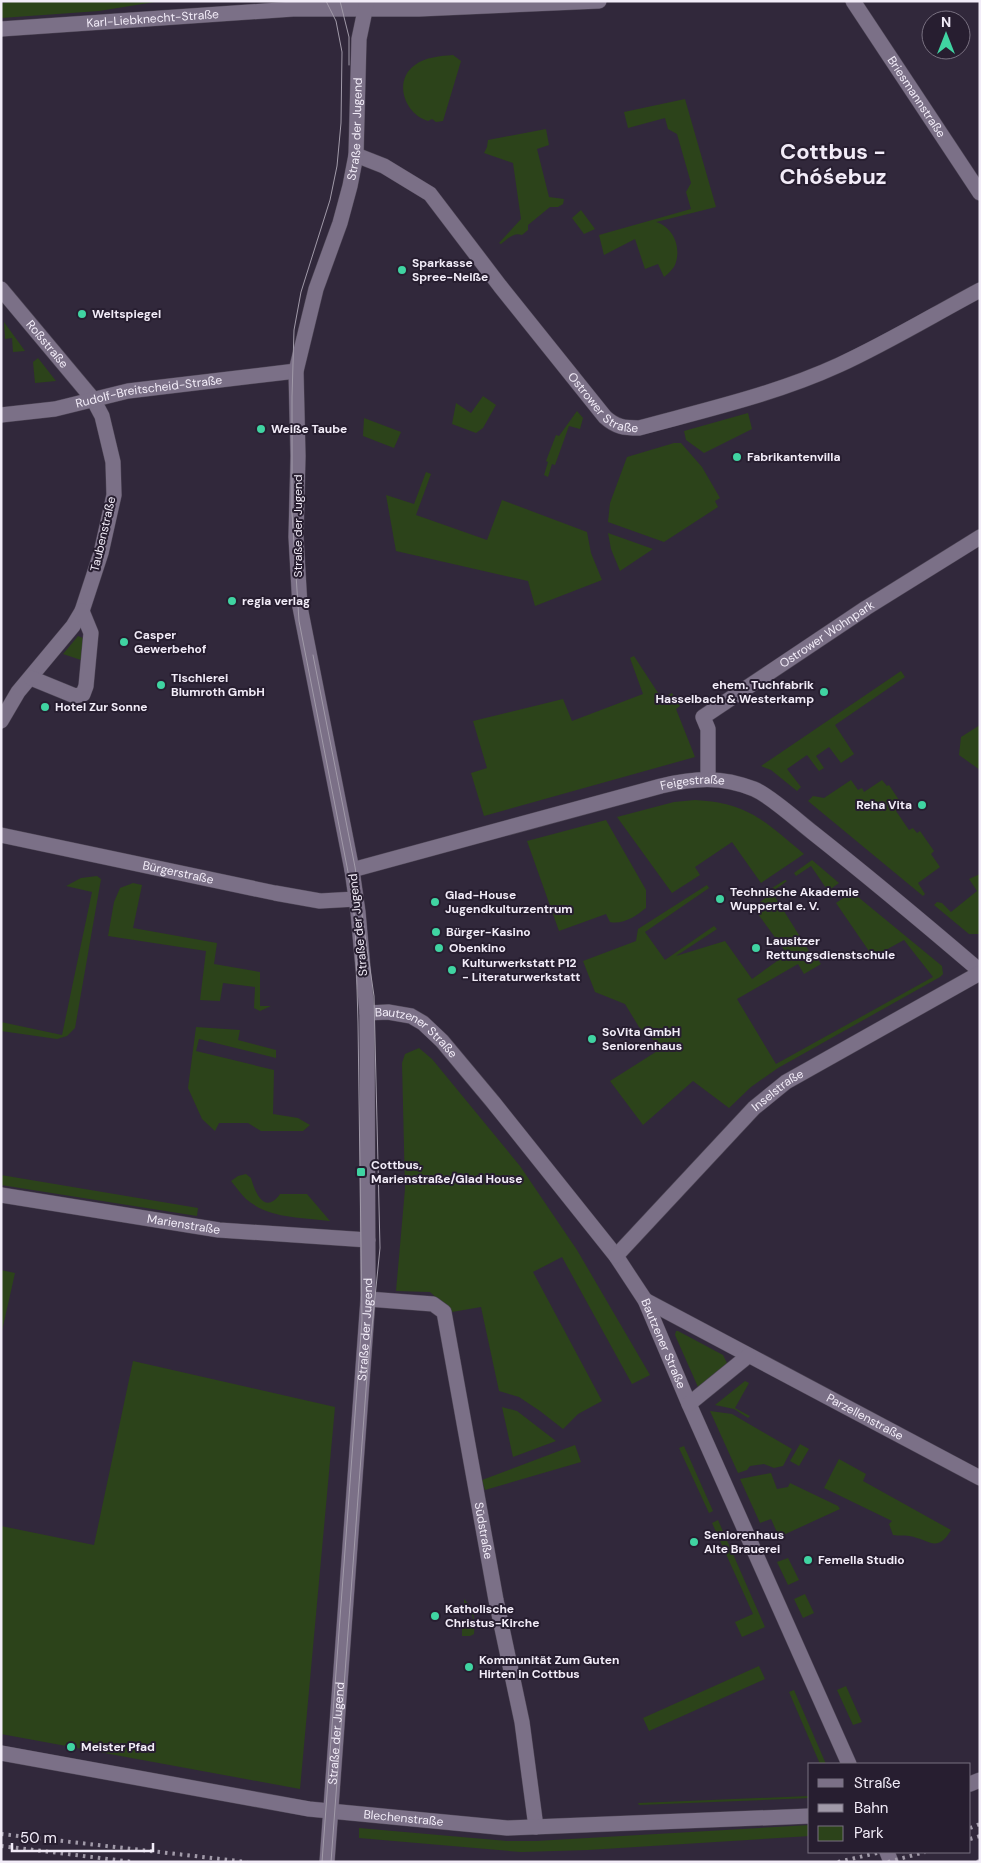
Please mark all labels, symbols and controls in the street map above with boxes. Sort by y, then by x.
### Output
street label: Karl-Liebknecht-Straße [86,6,219,31]
north arrow [921,10,971,60]
text: N [941,13,951,31]
street label: Briesmannstraße [884,53,949,141]
street label: Straße der Jugend [343,77,366,182]
district label: Cottbus - Chóśebuz [780,137,886,191]
place label: Sparkasse Spree-Neiße [412,255,488,285]
marker: Sparkasse Spree-Neiße [396,264,408,276]
place label: Weltspiegel [92,306,161,322]
marker: Weltspiegel [76,308,88,320]
street label: Roßstraße [22,317,72,372]
street label: Ostrower Straße [564,369,639,436]
street label: Rudolf-Breitscheid-Straße [74,372,223,412]
place label: Weiße Taube [271,421,347,437]
marker: Weiße Taube [255,423,267,435]
place label: Fabrikantenvilla [747,449,841,465]
marker: Fabrikantenvilla [731,451,743,463]
street label: Straße der Jugend [290,475,306,577]
street label: Taubenstraße [87,495,119,573]
place label: regia verlag [242,593,310,609]
marker: regia verlag [226,595,238,607]
street label: Ostrower Wohnpark [776,597,877,672]
place label: Casper Gewerbehof [134,627,206,657]
marker: Casper Gewerbehof [118,636,130,648]
place label: Tischlerei Blumroth GmbH [171,670,265,700]
place label: ehem. Tuchfabrik Hasselbach & Westerkamp [656,677,814,707]
marker: Tischlerei Blumroth GmbH [155,679,167,691]
marker: ehem. Tuchfabrik Hasselbach & Westerkamp [818,686,830,698]
place label: Hotel Zur Sonne [55,699,148,715]
marker: Hotel Zur Sonne [39,701,51,713]
street label: Feigestraße [659,772,726,794]
place label: Reha Vita [856,797,912,813]
marker: Reha Vita [916,799,928,811]
street label: Bürgerstraße [141,857,215,888]
street label: Straße der Jugend [345,873,371,977]
place label: Technische Akademie Wuppertal e. V. [730,884,859,914]
place label: Glad-House Jugendkulturzentrum [445,887,573,917]
marker: Technische Akademie Wuppertal e. V. [714,893,726,905]
marker: Glad-House Jugendkulturzentrum [429,896,441,908]
place label: Bürger-Kasino [446,924,531,940]
marker: Bürger-Kasino [430,926,442,938]
place label: Lausitzer Rettungsdienstschule [766,933,895,963]
place label: Obenkino [449,940,506,956]
marker: Obenkino [433,942,445,954]
marker: Lausitzer Rettungsdienstschule [750,942,762,954]
place label: Kulturwerkstatt P12 - Literaturwerkstatt [462,955,581,985]
marker: Kulturwerkstatt P12 - Literaturwerkstatt [446,964,458,976]
street label: Bautzener Straße [374,1004,461,1061]
place label: SoVita GmbH Seniorenhaus [602,1024,682,1054]
marker: SoVita GmbH Seniorenhaus [586,1033,598,1045]
street label: Inselstraße [748,1066,807,1115]
place label: Cottbus, Marienstraße/Glad House [371,1157,522,1187]
marker: Cottbus, Marienstraße/Glad House [355,1166,367,1178]
street label: Marienstraße [146,1211,222,1238]
street label: Straße der Jugend [354,1278,376,1381]
street label: Bautzener Straße [637,1296,690,1391]
street label: Parzellenstraße [824,1390,906,1444]
street label: Südstraße [471,1501,496,1561]
place label: Seniorenhaus Alte Brauerei [704,1527,784,1557]
marker: Seniorenhaus Alte Brauerei [688,1536,700,1548]
place label: Femella Studio [818,1552,905,1568]
marker: Femella Studio [802,1554,814,1566]
place label: Katholische Christus-Kirche [445,1601,539,1631]
marker: Katholische Christus-Kirche [429,1610,441,1622]
place label: Kommunität Zum Guten Hirten in Cottbus [479,1652,619,1682]
marker: Kommunität Zum Guten Hirten in Cottbus [463,1661,475,1673]
street label: Straße der Jugend [325,1681,348,1785]
place label: Meister Pfad [81,1739,155,1755]
marker: Meister Pfad [65,1741,77,1753]
legend [808,1763,971,1853]
text: Straße [854,1773,901,1793]
text: Bahn [854,1798,888,1818]
street label: Blechenstraße [363,1806,444,1830]
scale bar [12,1820,154,1852]
text: Park [854,1823,884,1843]
text: 50 m [20,1828,57,1848]

